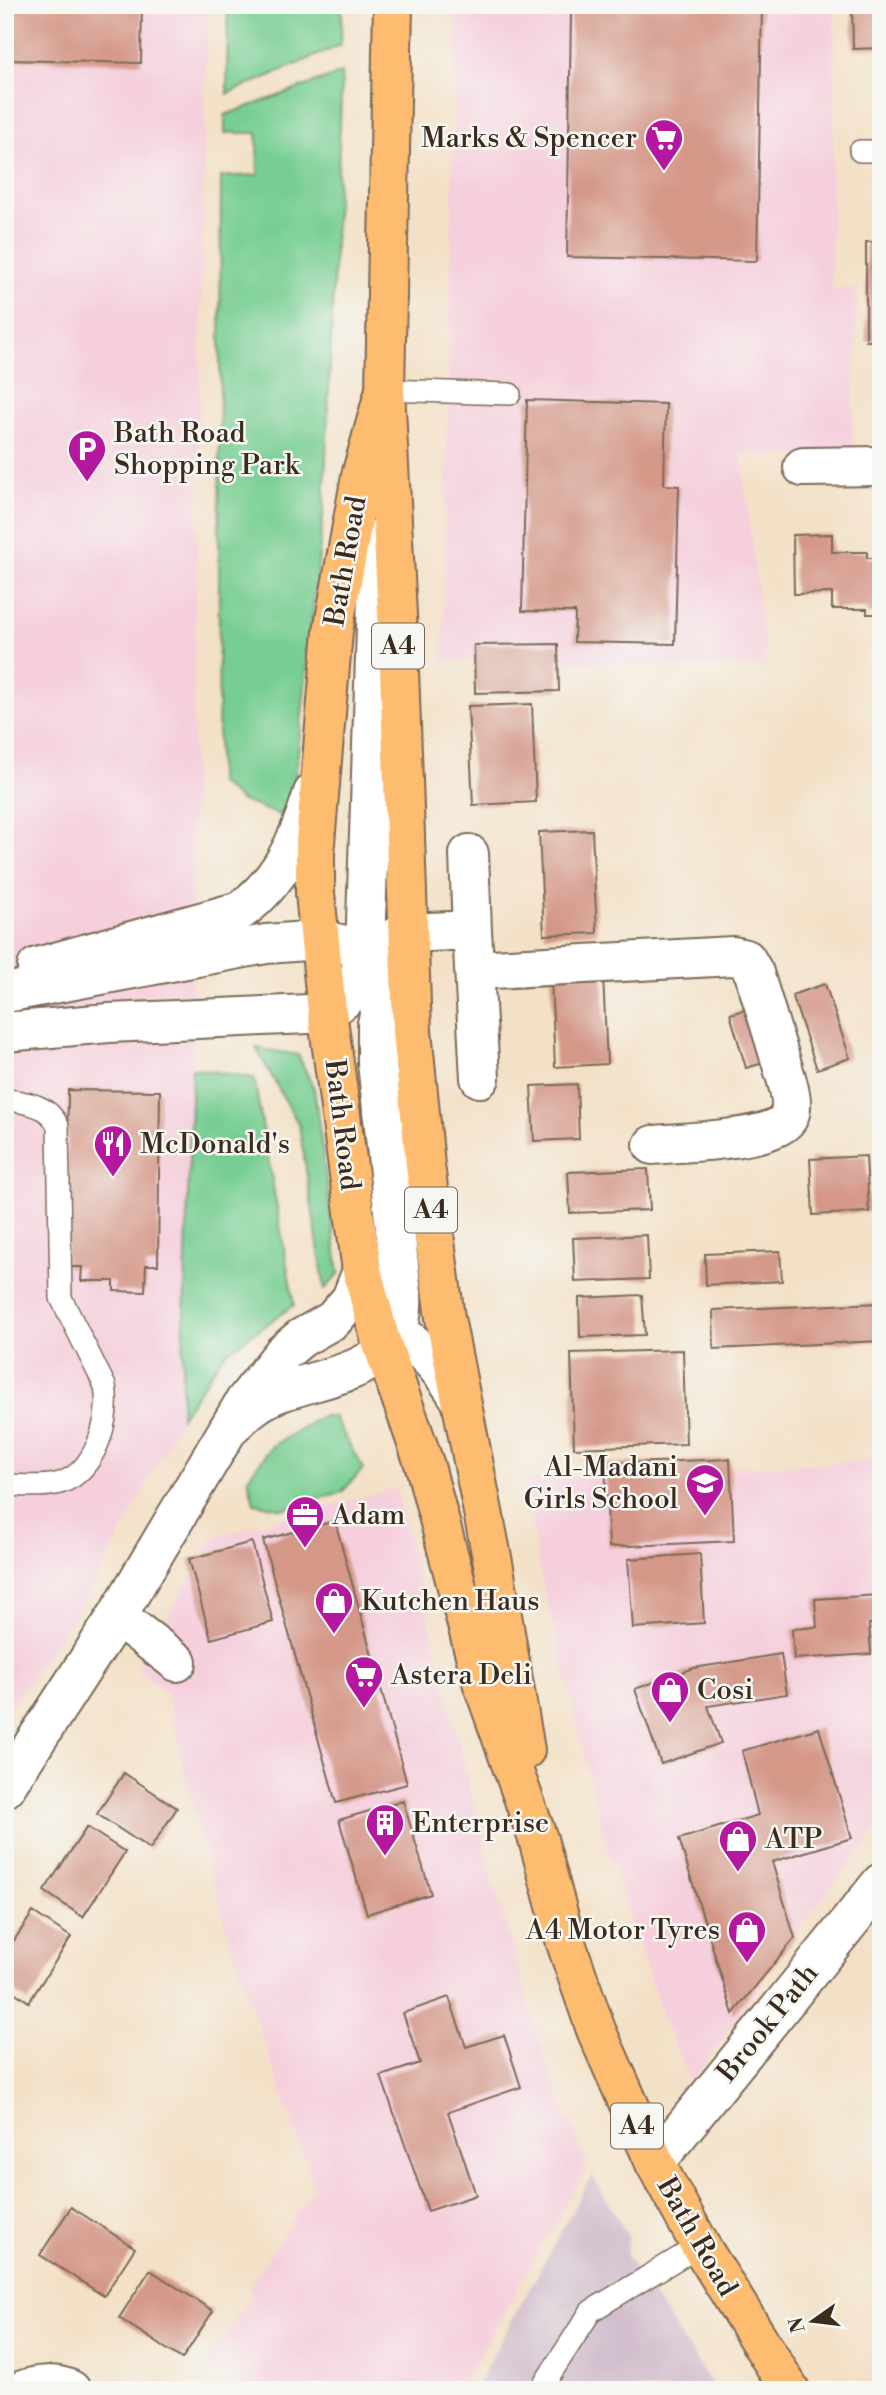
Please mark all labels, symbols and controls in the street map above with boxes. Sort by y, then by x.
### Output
supermarket icon: Marks & Spencer [643,117,685,172]
place label: Marks & Spencer [421,121,637,156]
place label: Bath Road Shopping Park [113,416,301,483]
parking icon: Bath Road Shopping Park [66,428,108,483]
street label: Bath Road [317,493,375,630]
road number: A4 [372,624,424,668]
street label: Bath Road [316,1057,367,1192]
restaurant icon: McDonald's [92,1123,134,1178]
place label: McDonald's [140,1127,290,1162]
road number: A4 [405,1188,457,1232]
place label: Al-Madani Girls School [524,1450,678,1517]
school or university icon: Al-Madani Girls School [684,1462,726,1517]
office icon: Adam [284,1494,326,1549]
place label: Adam [331,1498,405,1533]
shop icon: Kutchen Haus [313,1580,355,1635]
place label: Kutchen Haus [361,1584,539,1619]
supermarket icon: Astera Deli [343,1654,385,1709]
place label: Astera Deli [390,1658,532,1693]
shop icon: Cosi [649,1669,691,1724]
place label: Cosi [697,1673,753,1708]
building icon: Enterprise [364,1802,406,1857]
place label: Enterprise [412,1806,549,1841]
shop icon: ATP [717,1818,759,1873]
place label: ATP [764,1822,822,1857]
shop icon: A4 Motor Tyres [726,1909,768,1964]
place label: A4 Motor Tyres [525,1913,720,1948]
street label: Brook Path [709,1957,827,2090]
road number: A4 [611,2104,663,2148]
street label: Bath Road [648,2170,745,2303]
north arrow [778,2286,848,2356]
text: N [784,2315,811,2335]

